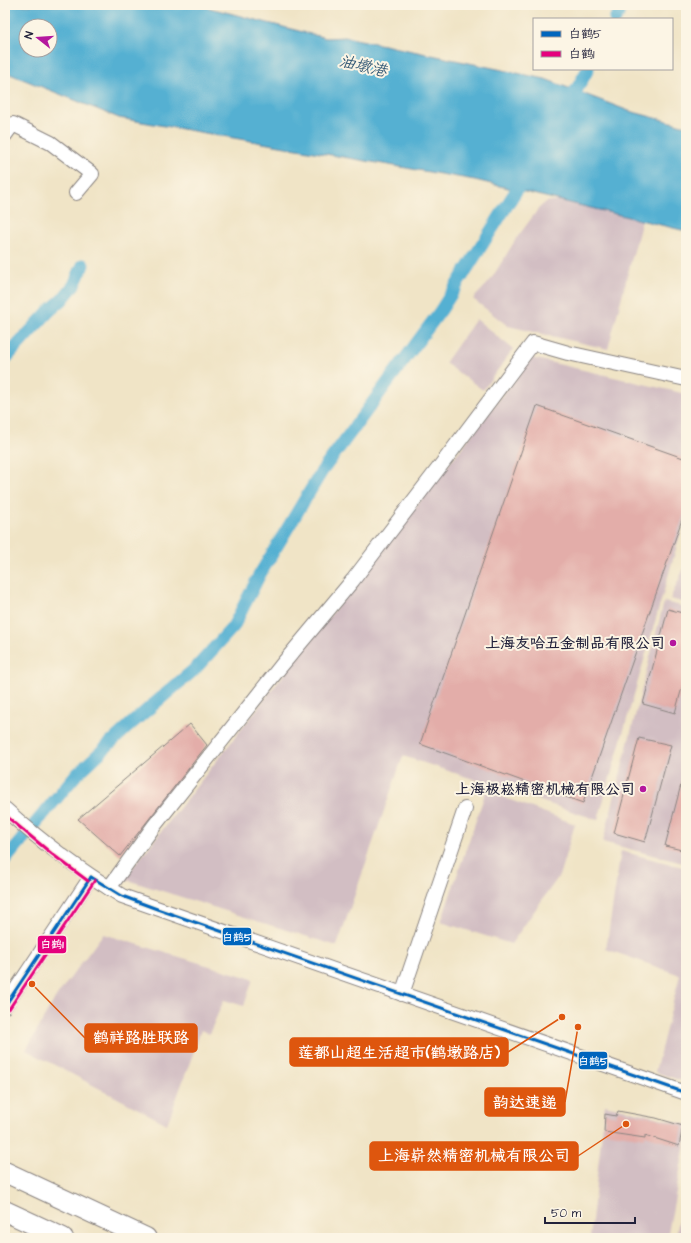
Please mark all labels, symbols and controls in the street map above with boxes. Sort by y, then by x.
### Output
north arrow [18,18,58,58]
legend [533,18,673,70]
text: 白鹤5 [569,26,602,43]
text: N [21,30,37,41]
text: 白鹤1 [569,46,595,63]
water label: 油墩港 [337,50,391,83]
place label: 上海友哈五金制品有限公司 [485,633,665,654]
marker: 上海友哈五金制品有限公司 [668,638,678,648]
place label: 上海极崧精密机械有限公司 [455,779,635,800]
marker: 上海极崧精密机械有限公司 [638,784,648,794]
line badge: 白鹤5 [222,927,252,946]
text: 白鹤5 [222,930,252,945]
line badge: 白鹤1 [37,935,67,954]
text: 白鹤1 [40,937,64,952]
callout: 鹤祥路胜联路 [85,1024,197,1052]
text: 鹤祥路胜联路 [93,1027,189,1049]
callout: 莲都山超生活超市(鹤墩路店) [290,1038,508,1066]
text: 莲都山超生活超市(鹤墩路店) [298,1042,501,1064]
line badge: 白鹤5 [578,1051,608,1070]
text: 白鹤5 [578,1054,608,1069]
callout: 韵达速递 [485,1088,565,1116]
text: 韵达速递 [493,1092,557,1114]
callout: 上海崭然精密机械有限公司 [370,1142,578,1170]
text: 上海崭然精密机械有限公司 [378,1145,570,1167]
scale bar [545,1199,635,1225]
text: 50 m [551,1205,582,1222]

